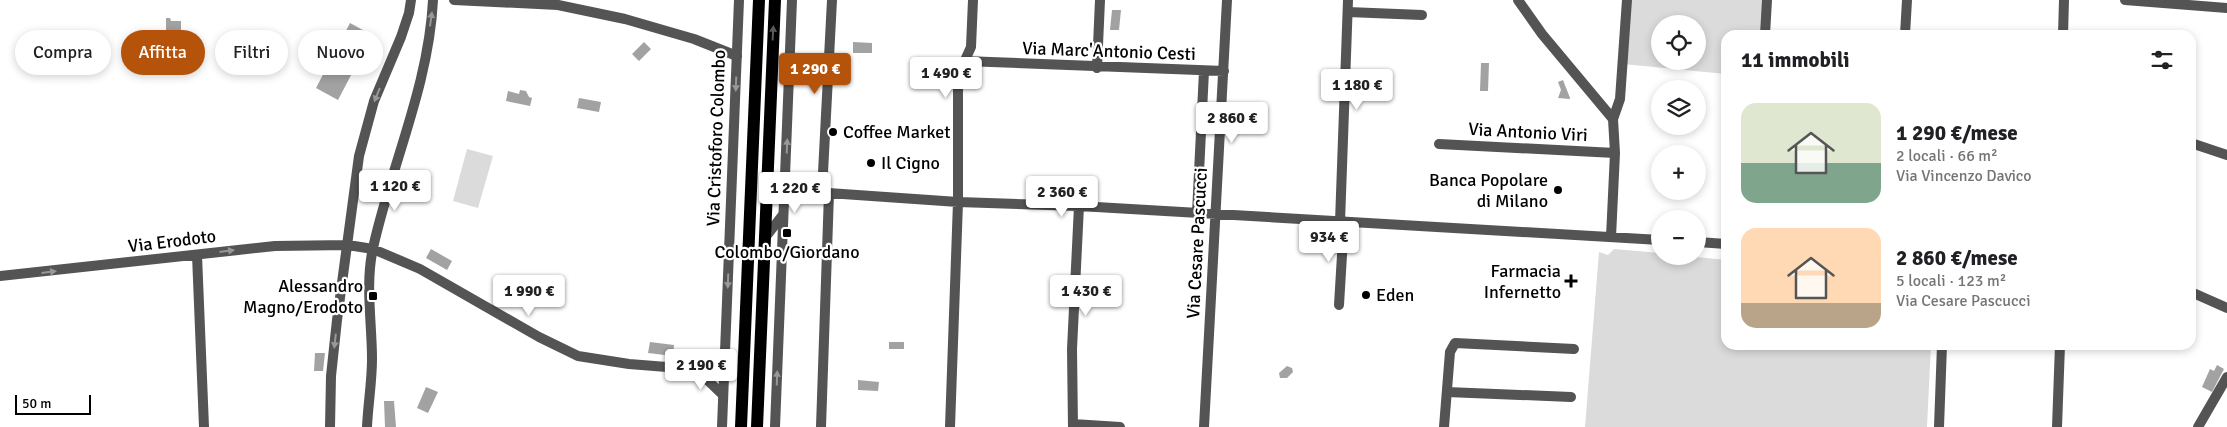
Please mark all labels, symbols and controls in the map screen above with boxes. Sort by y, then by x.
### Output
one-way arrow [427,10,435,26]
map controls [1651,15,1706,265]
button: locate [1651,15,1706,70]
one-way arrow [770,25,778,41]
chip: Compra [15,30,111,75]
chip: Affitta [121,30,205,75]
chip: Filtri [215,30,288,75]
chip: Nuovo [298,30,383,75]
street label: Via Marc'Antonio Cesti [1022,37,1196,65]
icon: filters [2148,46,2176,74]
text: 11 immobili [1741,47,1850,73]
street label: Via Cristoforo Colombo [702,49,730,227]
pin: 1 290 € [769,52,861,95]
pin: 1 490 € [900,56,992,99]
text: 1 290 € [790,59,840,79]
text: 1 490 € [921,63,971,83]
pin: 1 180 € [1311,68,1403,111]
text: 1 180 € [1332,75,1382,95]
one-way arrow [732,76,740,92]
button: layers [1651,80,1706,135]
one-way arrow [373,88,381,103]
pin: 2 860 € [1186,102,1278,144]
text: 2 860 € [1207,108,1257,128]
street label: Via Antonio Viri [1468,118,1588,146]
text: 1 290 €/mese [1896,120,2018,146]
place label: Coffee Market [843,121,951,143]
icon: home [1781,123,1841,183]
marker: Coffee Market [827,126,839,138]
one-way arrow [783,138,791,154]
button: + [1651,145,1706,200]
text: 2 locali · 66 m² [1896,146,1998,166]
place label: Il Cigno [881,152,940,174]
marker: Il Cigno [865,157,877,169]
text: Via Vincenzo Davico [1896,166,2032,186]
street label: Via Cesare Pascucci [1182,167,1212,319]
place label: Banca Popolare di Milano [1429,169,1548,212]
pin: 1 120 € [349,170,441,212]
pin: 1 220 € [749,172,841,214]
text: 1 120 € [370,176,420,196]
pin: 2 360 € [1016,176,1108,218]
text: 1 220 € [770,178,820,198]
text: 2 360 € [1037,182,1087,202]
marker: Banca Popolare di Milano [1552,184,1564,196]
button: − [1651,210,1706,265]
pin: 934 € [1294,220,1364,263]
street label: Via Erodoto [127,225,217,257]
marker: Colombo/Giordano [781,227,793,239]
text: 934 € [1310,227,1348,247]
place label: Colombo/Giordano [715,241,860,263]
text: 2 860 €/mese [1896,245,2018,271]
one-way arrow [220,247,236,255]
icon: home [1781,248,1841,308]
place label: Farmacia Infernetto [1484,260,1561,303]
one-way arrow [41,268,57,276]
text: 5 locali · 123 m² [1896,271,2006,291]
one-way arrow [723,273,731,289]
pin: 1 990 € [483,274,575,317]
pin: 1 430 € [1040,274,1132,317]
place label: Alessandro Magno/Erodoto [243,275,363,318]
marker: Farmacia Infernetto [1565,275,1577,287]
text: 1 990 € [504,281,554,301]
text: 1 430 € [1061,281,1111,301]
place label: Eden [1376,284,1414,306]
marker: Eden [1360,289,1372,301]
marker: Alessandro Magno/Erodoto [367,290,379,302]
text: Via Cesare Pascucci [1896,291,2031,311]
one-way arrow [331,333,339,349]
pin: 2 190 € [655,348,747,391]
text: 2 190 € [676,355,726,375]
one-way arrow [773,370,781,386]
scale bar [15,392,91,415]
text: 50 m [22,395,51,412]

